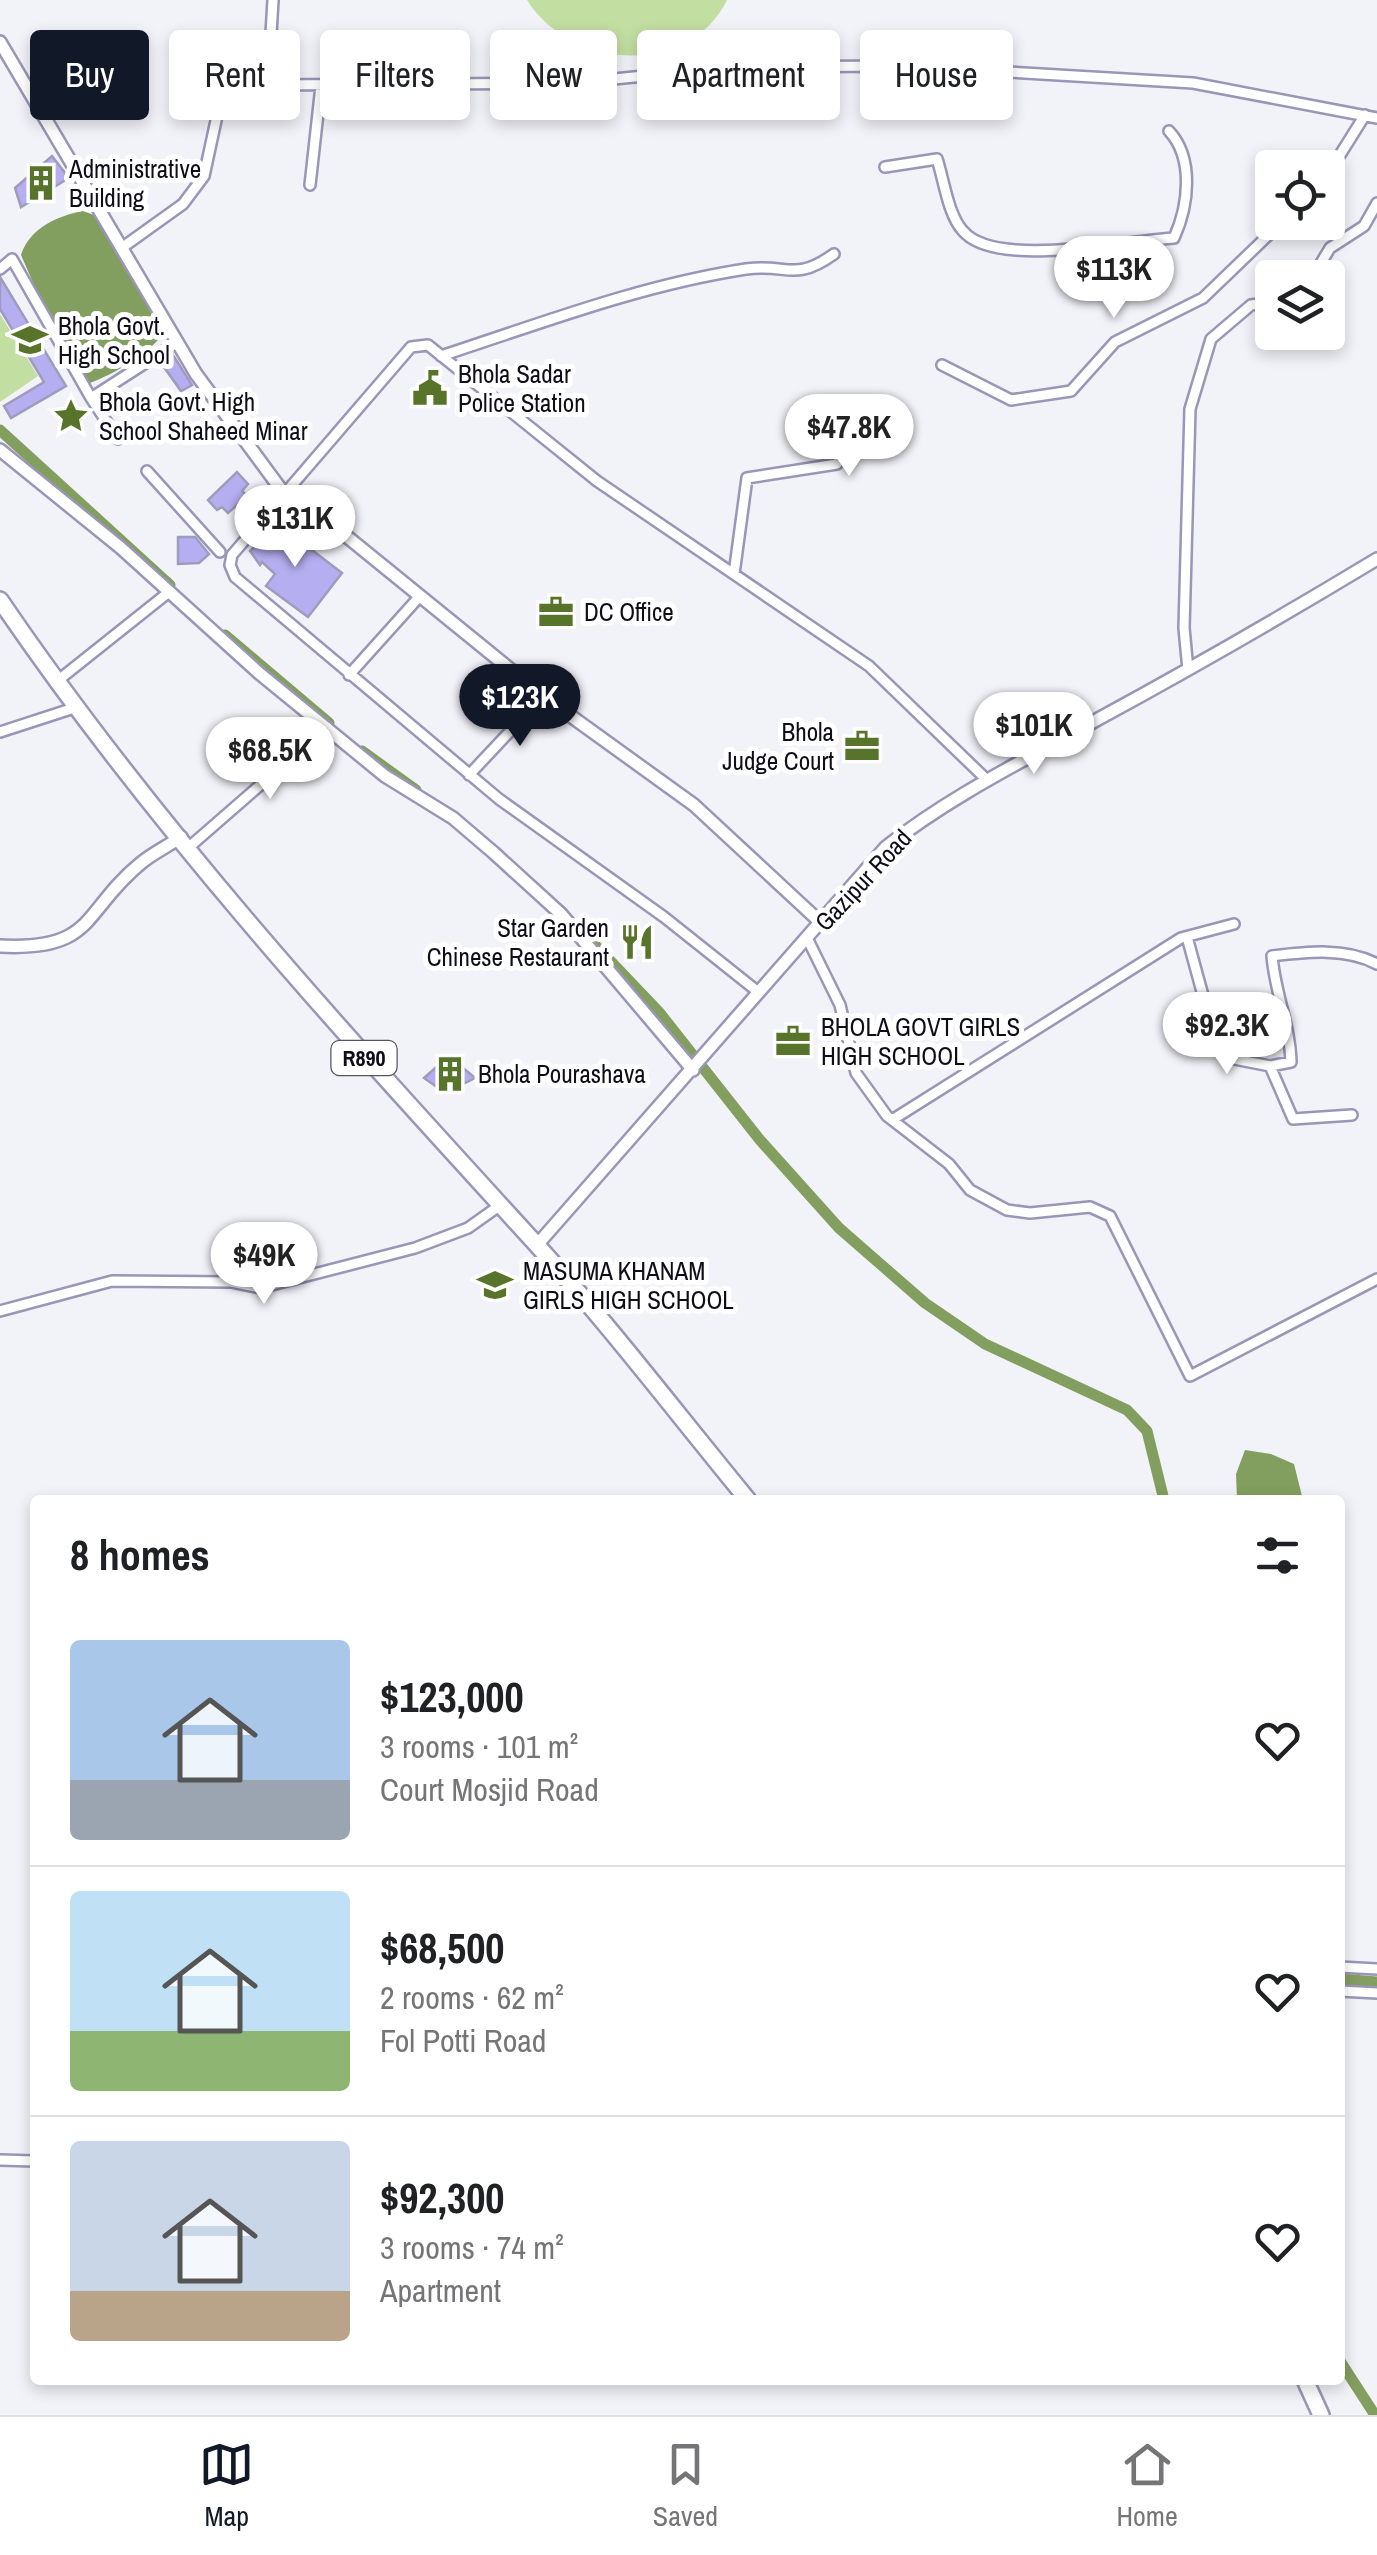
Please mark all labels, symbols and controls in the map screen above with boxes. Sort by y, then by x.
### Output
chip: Buy [30,30,149,120]
chip: Rent [169,30,300,120]
chip: Filters [320,30,470,120]
chip: New [490,30,617,120]
chip: Apartment [637,30,840,120]
chip: House [860,30,1013,120]
map controls [1255,150,1345,350]
button: locate [1255,150,1345,240]
place label: Administrative Building [68,152,201,215]
building icon: Administrative Building [22,164,60,202]
pin: $113K [1044,236,1184,321]
text: $113K [1076,247,1152,290]
button: layers [1255,260,1345,350]
place label: Bhola Govt. High School [58,309,170,372]
school or university icon: Bhola Govt. High School [11,321,49,359]
place label: Bhola Sadar Police Station [458,357,586,420]
public building icon: Bhola Sadar Police Station [411,369,449,407]
place label: Bhola Govt. High School Shaheed Minar [99,385,308,448]
pin: $47.8K [768,394,930,479]
place icon: Bhola Govt. High School Shaheed Minar [52,397,90,435]
text: $47.8K [807,405,891,448]
pin: $131K [225,485,365,570]
text: $131K [256,496,334,539]
office icon: DC Office [537,593,575,631]
place label: DC Office [584,595,674,629]
pin: $123K [450,664,590,749]
text: $123K [481,675,559,718]
pin: $101K [964,692,1104,777]
text: $101K [995,703,1073,746]
place label: Bhola Judge Court [722,715,835,778]
pin: $68.5K [189,717,351,802]
office icon: Bhola Judge Court [843,727,881,765]
text: $68.5K [228,728,312,771]
street label: Gazipur Road [807,822,919,938]
place label: Star Garden Chinese Restaurant [427,911,609,974]
restaurant icon: Star Garden Chinese Restaurant [618,923,656,961]
pin: $92.3K [1146,992,1308,1077]
text: $92.3K [1185,1003,1269,1046]
place label: BHOLA GOVT GIRLS HIGH SCHOOL [821,1010,1020,1073]
office icon: BHOLA GOVT GIRLS HIGH SCHOOL [774,1022,812,1060]
road number: R890 [332,1041,396,1075]
building icon: Bhola Pourashava [431,1055,469,1093]
place label: Bhola Pourashava [478,1057,646,1091]
pin: $49K [205,1222,323,1307]
text: $49K [233,1233,295,1276]
place label: MASUMA KHANAM GIRLS HIGH SCHOOL [523,1254,734,1317]
school or university icon: MASUMA KHANAM GIRLS HIGH SCHOOL [476,1266,514,1304]
text: 8 homes [70,1527,210,1583]
icon: filters [1250,1528,1305,1583]
text: $123,000 [380,1669,524,1725]
icon: home [150,1680,270,1800]
icon: heart [1250,1713,1305,1768]
text: 3 rooms · 101 m² [380,1725,578,1768]
text: Court Mosjid Road [380,1768,599,1811]
text: $68,500 [380,1920,505,1976]
icon: home [150,1931,270,2051]
icon: heart [1250,1964,1305,2019]
text: 2 rooms · 62 m² [380,1976,564,2019]
text: Fol Potti Road [380,2019,546,2062]
text: $92,300 [380,2170,505,2226]
icon: home [150,2181,270,2301]
icon: heart [1250,2214,1305,2269]
text: 3 rooms · 74 m² [380,2226,564,2269]
text: Apartment [380,2269,501,2312]
tab: Map [199,2437,254,2535]
tab: Saved [653,2437,718,2535]
tab: Home [1116,2437,1178,2535]

